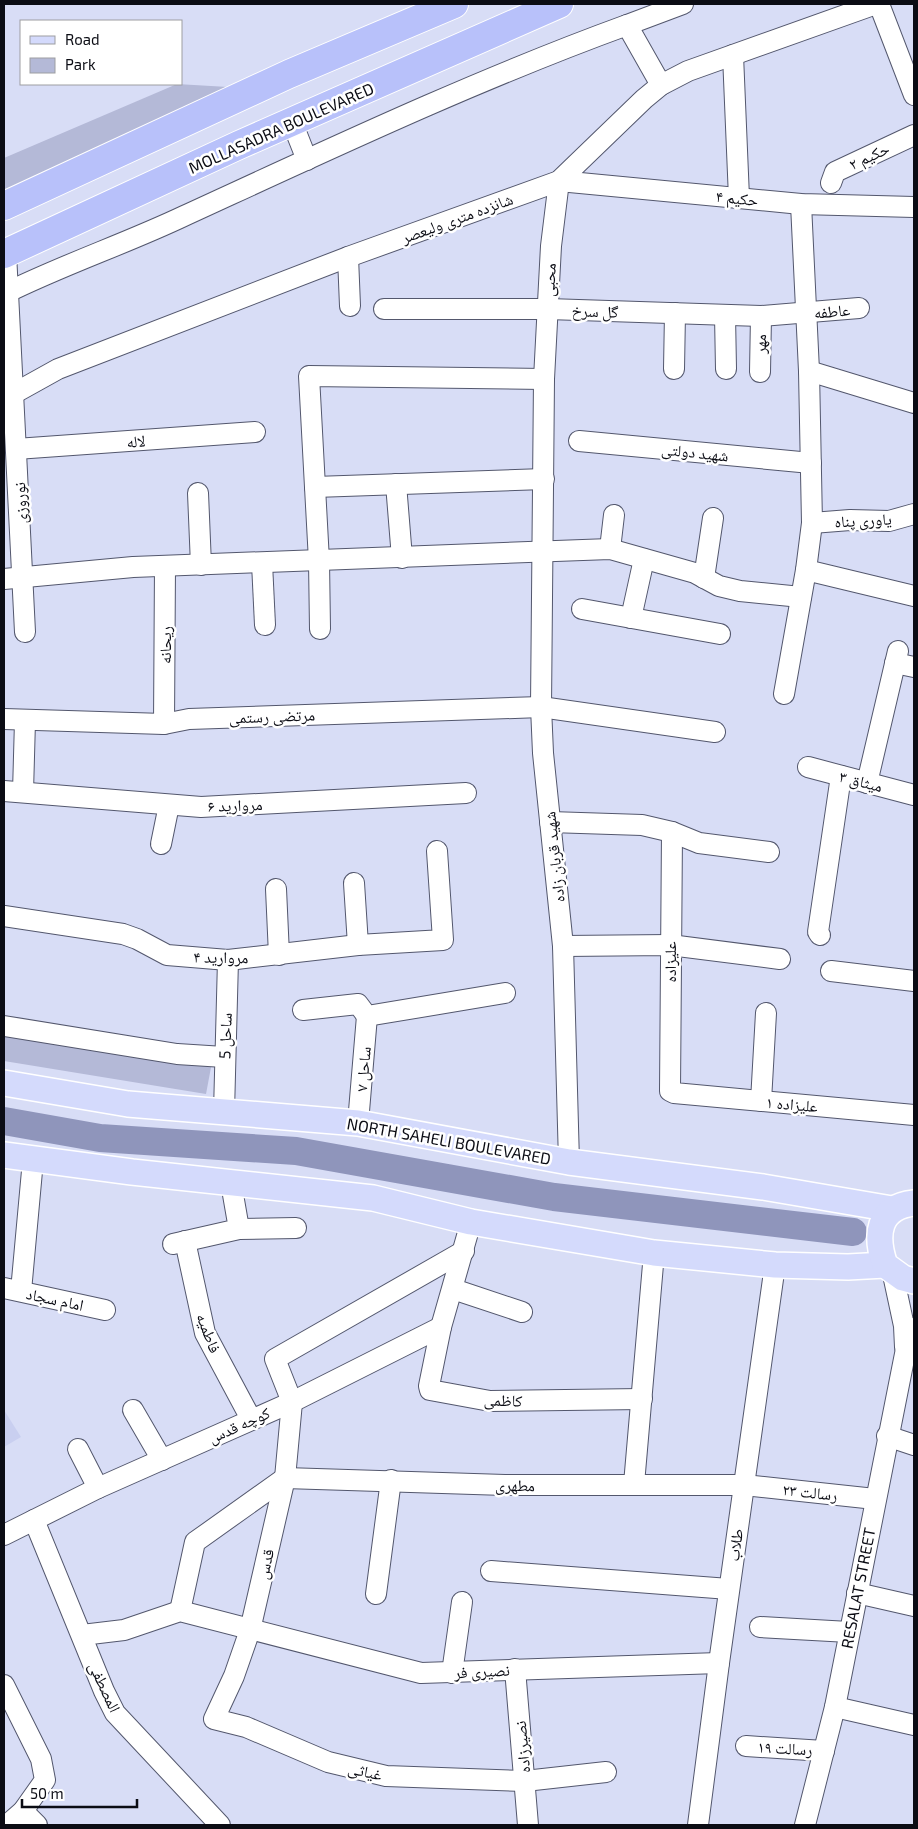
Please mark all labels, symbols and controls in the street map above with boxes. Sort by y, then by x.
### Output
legend [20,20,182,85]
text: Road [65,30,100,48]
text: Park [65,55,96,73]
street label: MOLLASADRA BOULEVARED [185,78,376,177]
street label: حکیم ۲ [846,138,893,175]
street label: حکیم ۴ [715,186,759,211]
street label: شانزده متری ولیعصر [398,189,516,249]
street label: محبی [538,263,561,297]
street label: عاطفه [813,299,851,322]
street label: گل سرخ [571,300,619,323]
street label: مهر [750,334,770,355]
street label: لاله [126,430,146,451]
street label: شهید دولتی [660,439,730,466]
street label: نوروزی [9,482,32,524]
street label: یاوری پناه [834,509,892,532]
street label: ریحانه [155,626,175,664]
street label: مرتضی رستمی [229,704,316,728]
street label: میثاق ۳ [837,766,885,797]
street label: مروارید ۶ [207,794,263,816]
street label: شهید قربان زاده [539,810,570,903]
street label: علیزاده [660,941,680,983]
street label: مروارید ۴ [193,947,249,967]
street label: ساحل 5 [214,1012,237,1060]
street label: ساحل ۷ [351,1046,376,1092]
street label: علیزاده ۱ [765,1092,819,1116]
street label: NORTH SAHELI BOULEVARED [346,1113,553,1168]
street label: امام سجاد [24,1283,86,1316]
street label: فاطمیه [193,1310,226,1355]
street label: کاظمی [483,1389,523,1412]
street label: کوچه قدس [205,1402,274,1448]
street label: مطهری [495,1475,535,1496]
street label: رسالت ۲۳ [782,1479,838,1505]
street label: RESALAT STREET [836,1526,879,1650]
street label: طلاب [723,1527,747,1563]
street label: قدس [252,1547,279,1581]
street label: المصطفی [84,1659,125,1716]
street label: نصیری فر [453,1660,510,1683]
street label: نصیرزاده [510,1720,534,1774]
street label: رسالت ۱۹ [757,1737,813,1759]
street label: غیاثی [346,1758,384,1785]
scale bar [22,1776,138,1808]
text: 50 m [30,1784,64,1802]

